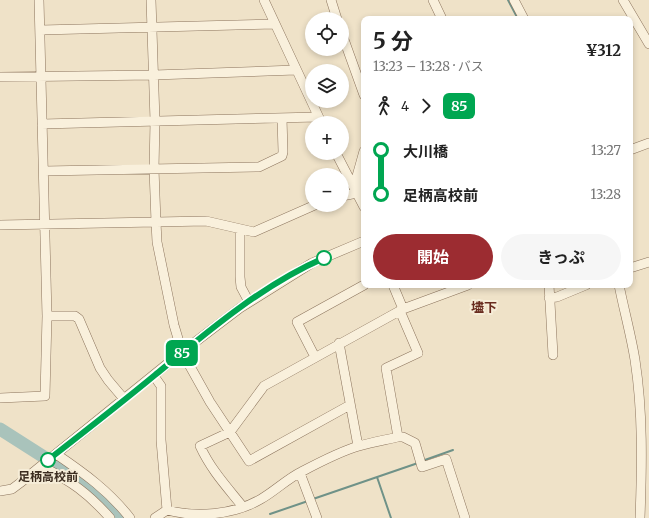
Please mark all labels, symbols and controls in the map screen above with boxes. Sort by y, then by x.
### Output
map controls [305,12,349,212]
button: locate [305,12,349,56]
text: 5 分 [373,27,413,55]
text: ¥312 [586,41,621,60]
text: 13:23 – 13:28 · バス [373,58,484,75]
button: layers [305,64,349,108]
icon: walk [373,95,395,117]
icon: forward [415,95,437,117]
text: 85 [451,97,467,115]
text: 4 [401,98,409,115]
button: + [305,116,349,160]
text: 大川橋 [403,142,448,161]
text: 13:27 [591,142,621,159]
button: − [305,168,349,212]
text: 足柄高校前 [403,186,478,205]
text: 13:28 [590,186,621,203]
button: 開始 [373,234,493,280]
button: きっぷ [501,234,621,280]
unlabelled marker [316,250,332,266]
district label: 壗下 [471,299,497,316]
line badge: 85 [164,340,200,366]
text: 85 [174,344,190,362]
marker: 足柄高校前 [40,452,56,468]
place label: 足柄高校前 [18,469,78,484]

